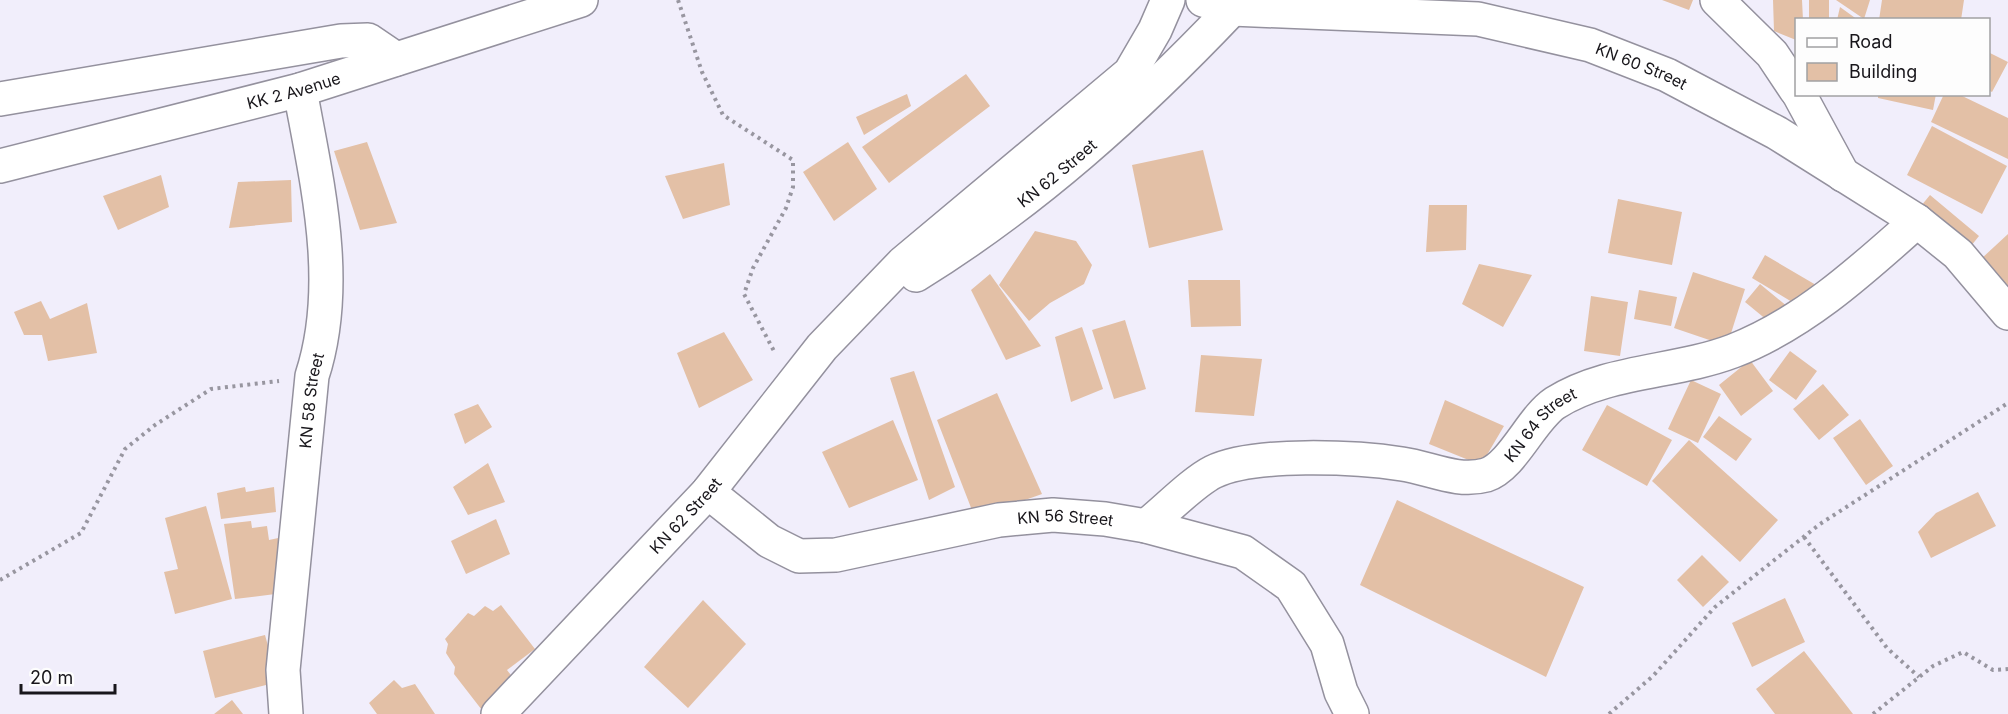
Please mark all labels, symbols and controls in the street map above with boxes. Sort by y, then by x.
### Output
legend [1795,18,1990,96]
text: Road [1849,31,1892,52]
street label: KN 60 Street [1593,38,1691,94]
text: Building [1849,61,1917,82]
street label: KK 2 Avenue [245,68,343,113]
street label: KN 62 Street [1013,135,1101,211]
street label: KN 58 Street [295,351,328,449]
street label: KN 64 Street [1500,383,1579,466]
street label: KN 62 Street [645,473,726,558]
street label: KN 56 Street [1016,505,1115,530]
scale bar [21,657,116,695]
text: 20 m [30,667,73,688]

